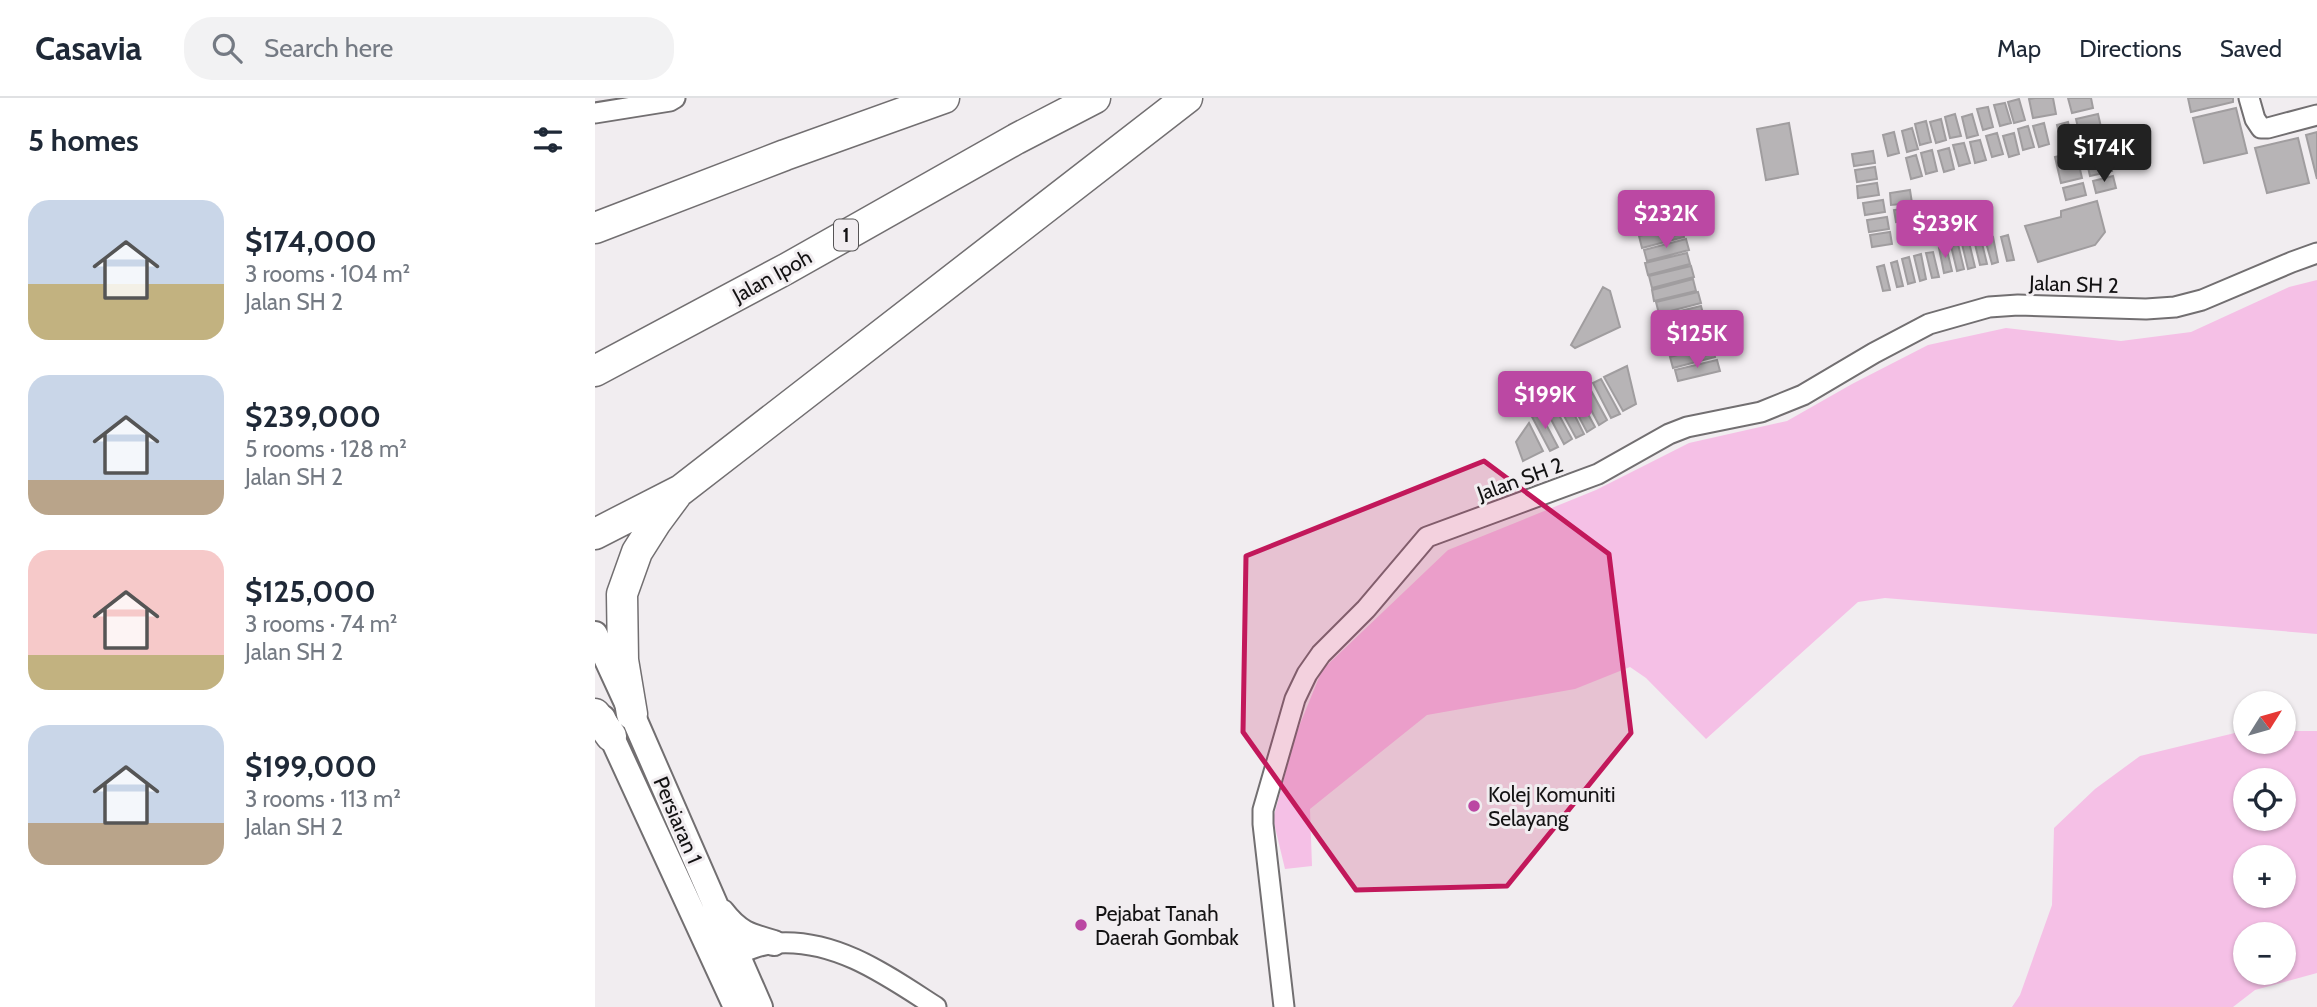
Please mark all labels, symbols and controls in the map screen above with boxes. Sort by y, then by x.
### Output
search box [184,17,674,80]
text: Casavia [35,28,142,68]
icon: search [208,29,246,67]
text: Search here [264,32,393,64]
text: Map [1997,34,2041,63]
text: Directions [2079,34,2182,63]
text: Saved [2220,34,2282,63]
icon: filters [529,121,567,159]
text: 5 homes [28,122,139,159]
pin: $174K [2055,125,2153,184]
text: $174K [2073,133,2135,161]
pin: $232K [1617,190,1715,250]
text: $232K [1634,199,1698,227]
pin: $239K [1896,200,1994,260]
text: $239K [1912,209,1978,237]
road number: 1 [834,220,858,251]
text: $174,000 [245,223,377,260]
icon: home [84,228,168,312]
street label: Jalan Ipoh [727,244,816,308]
text: 3 rooms · 104 m² [245,260,410,288]
street label: Jalan SH 2 [2028,270,2119,298]
text: Jalan SH 2 [245,288,343,316]
pin: $125K [1648,310,1746,370]
text: $125K [1667,319,1727,347]
pin: $199K [1496,372,1594,431]
text: $199K [1514,380,1576,408]
text: $239,000 [245,398,381,435]
icon: home [84,403,168,487]
text: 5 rooms · 128 m² [245,435,407,463]
street label: Jalan SH 2 [1473,452,1566,506]
text: Jalan SH 2 [245,463,343,491]
text: $125,000 [245,573,376,610]
icon: home [84,578,168,662]
text: 3 rooms · 74 m² [245,610,397,638]
text: Jalan SH 2 [245,638,343,666]
north arrow [2233,691,2296,754]
map controls [2233,691,2296,985]
text: $199,000 [245,748,377,785]
icon: home [84,753,168,837]
button: locate [2233,768,2296,831]
street label: Persiaran 1 [648,773,708,867]
place label: Kolej Komuniti Selayang [1488,782,1615,831]
text: 3 rooms · 113 m² [245,785,401,813]
marker: Kolej Komuniti Selayang [1466,798,1482,814]
text: Jalan SH 2 [245,813,343,841]
button: + [2233,845,2296,908]
place label: Pejabat Tanah Daerah Gombak [1095,901,1239,950]
marker: Pejabat Tanah Daerah Gombak [1073,917,1089,933]
button: − [2233,922,2296,985]

